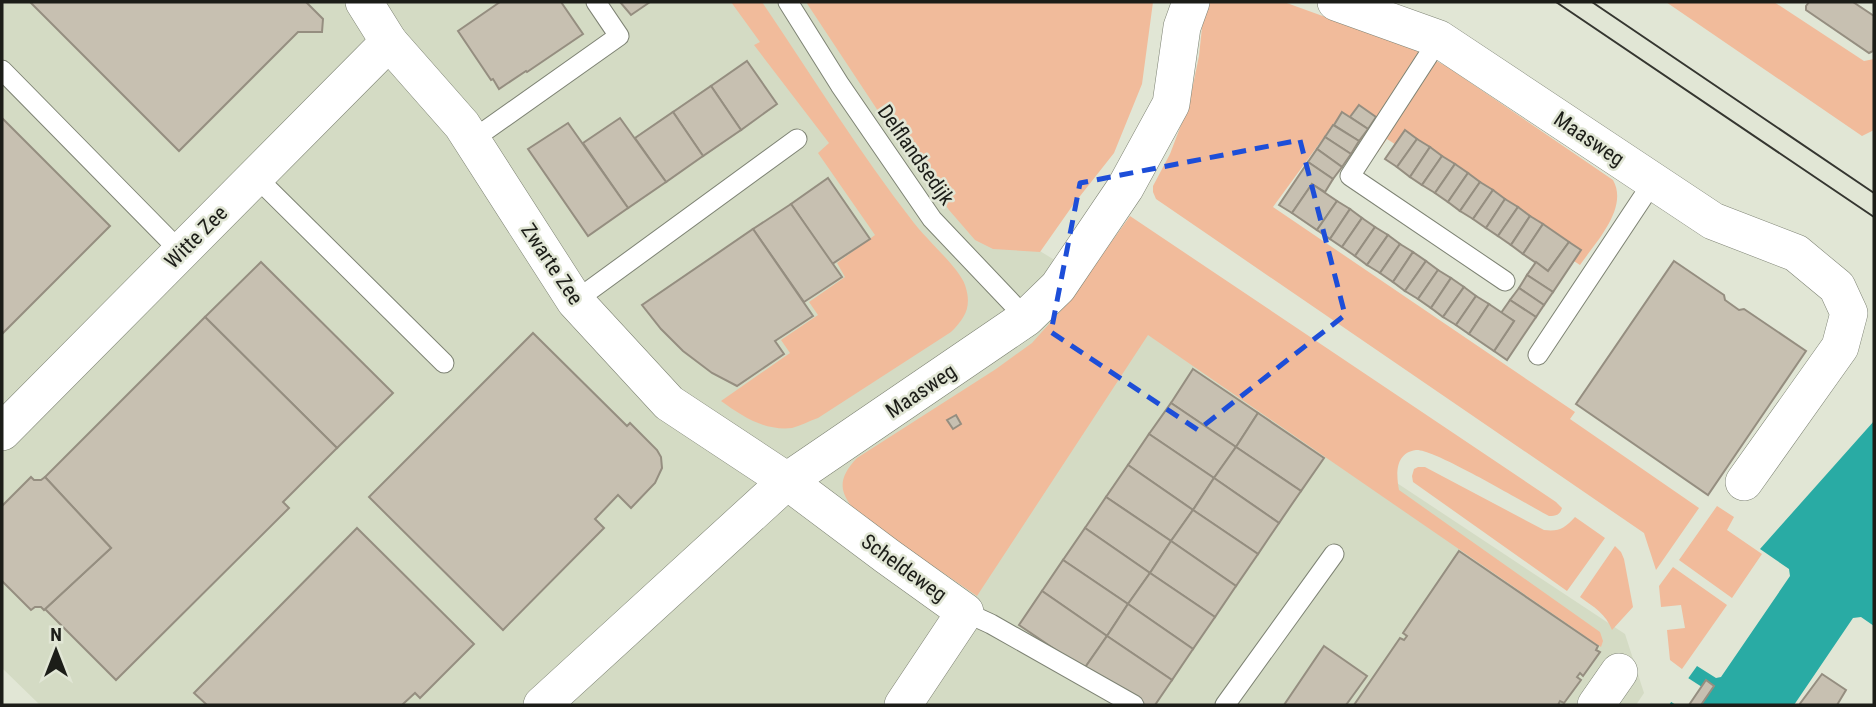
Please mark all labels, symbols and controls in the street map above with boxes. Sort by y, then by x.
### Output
street label: Delflandsedijk [873,100,960,210]
street label: Maasweg [1549,107,1629,171]
street label: Witte Zee [160,201,232,273]
street label: Zwarte Zee [516,219,588,309]
street label: Maasweg [881,359,961,423]
street label: Scheldeweg [857,529,951,607]
north arrow [21,616,91,686]
text: N [50,623,62,646]

